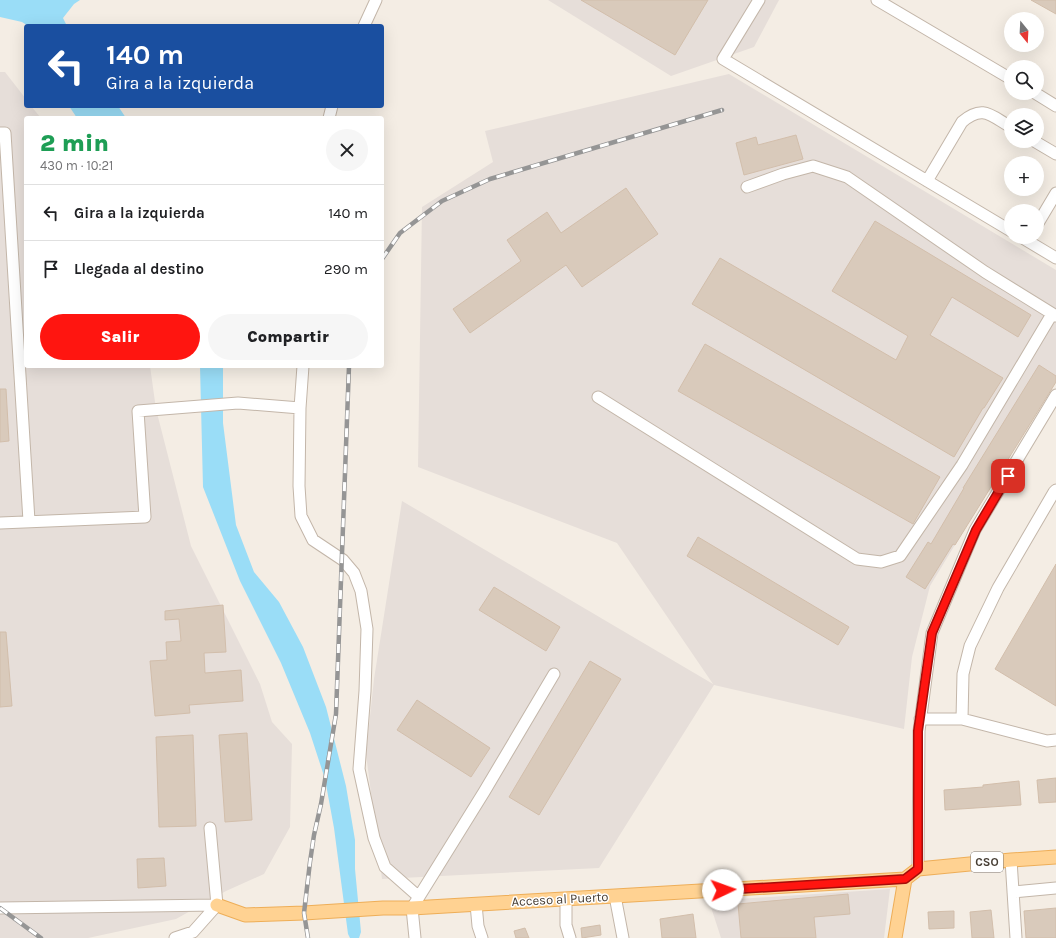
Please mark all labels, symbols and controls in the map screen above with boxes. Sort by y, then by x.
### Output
north arrow [1004,12,1044,52]
map controls [1004,12,1044,244]
text: 140 m [106,38,184,71]
icon: left [40,40,92,92]
button: search [1004,60,1044,100]
text: Gira a la izquierda [106,72,254,94]
button: layers [1004,108,1044,148]
text: 2 min [40,129,109,157]
button: close [326,129,368,171]
button: + [1004,156,1044,196]
text: 430 m · 10:21 [40,158,113,173]
icon: left [40,202,62,224]
text: Gira a la izquierda [74,204,205,222]
text: 140 m [328,204,368,222]
button: − [1004,204,1044,244]
icon: arrive [40,258,62,280]
text: Llegada al destino [74,260,204,278]
text: 290 m [324,260,368,278]
button: Salir [40,314,200,360]
button: Compartir [208,314,368,360]
pin [991,459,1025,493]
icon: arrive [997,465,1019,487]
road number: CSO [971,852,1003,872]
position arrow [702,869,744,911]
street label: Acceso al Puerto [511,889,609,909]

